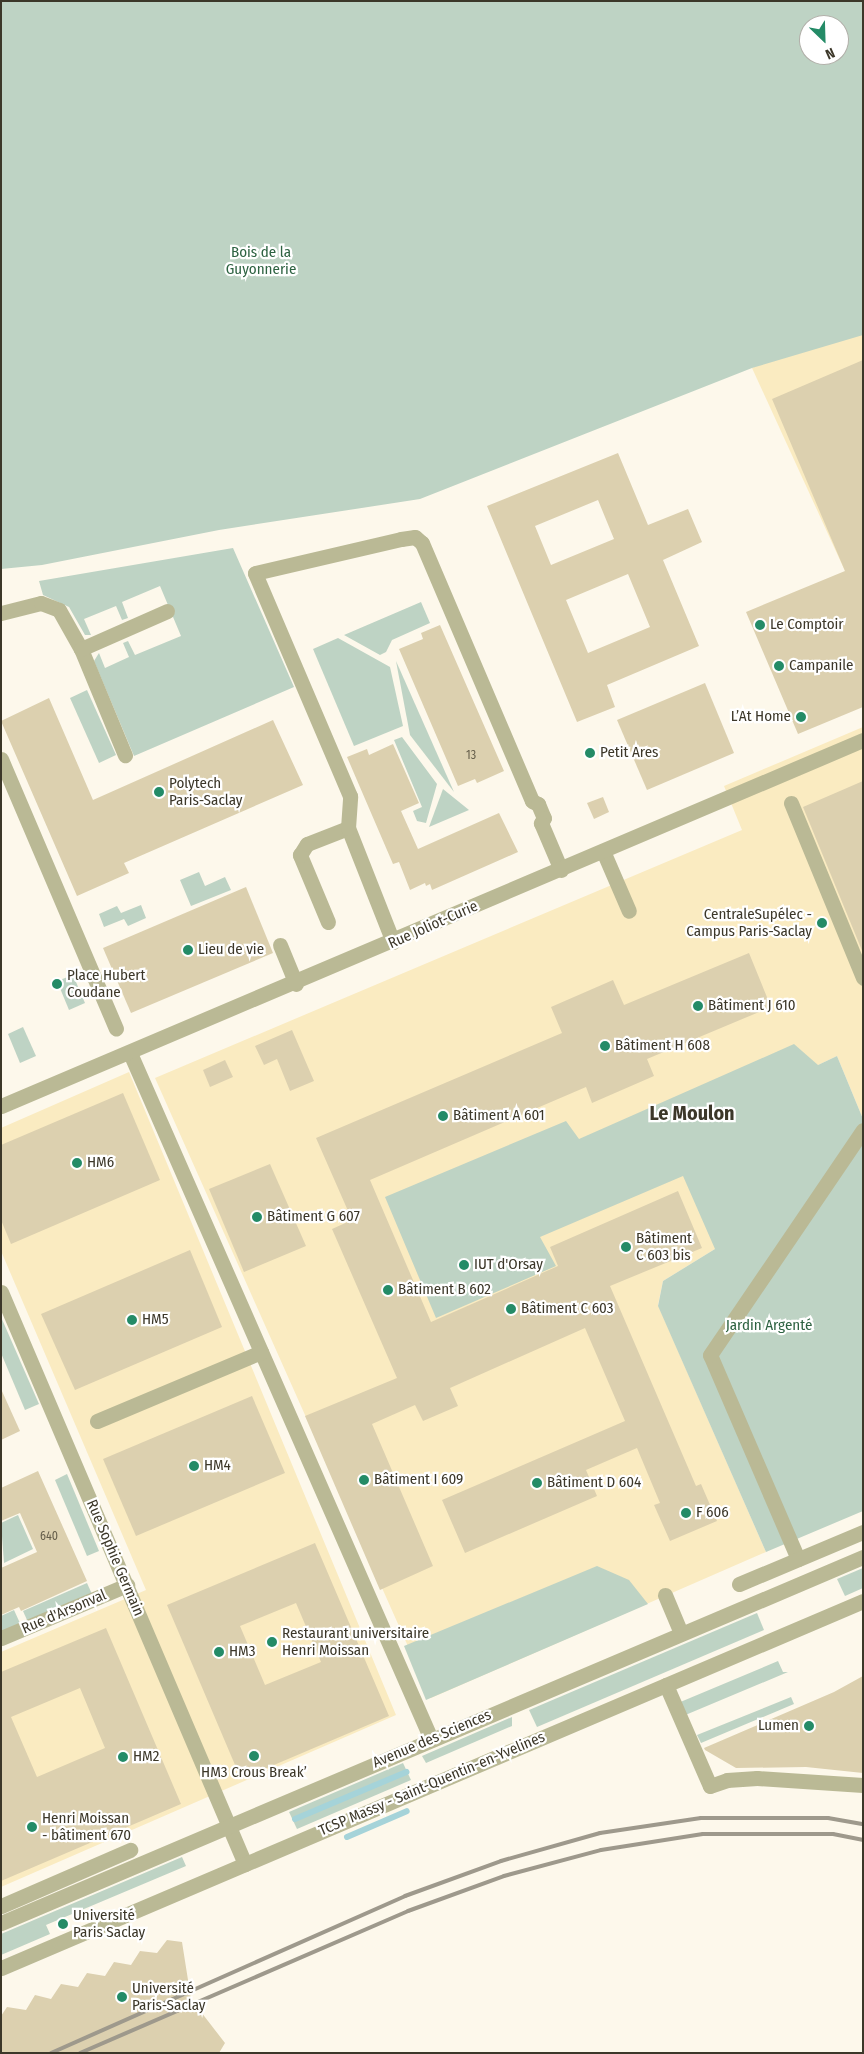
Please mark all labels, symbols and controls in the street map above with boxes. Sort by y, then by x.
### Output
north arrow [799,15,849,65]
text: N [823,44,837,63]
park label: Bois de la Guyonnerie [226,243,296,278]
place label: Le Comptoir [770,616,844,634]
marker: Le Comptoir [754,619,766,631]
place label: Campanile [789,657,854,675]
marker: Campanile [773,660,785,672]
place label: L’At Home [731,708,791,726]
marker: L’At Home [795,711,807,723]
place label: Petit Ares [600,744,658,762]
marker: Petit Ares [584,747,596,759]
house number: 13 [466,749,476,763]
place label: Polytech Paris-Saclay [169,774,243,809]
marker: Polytech Paris-Saclay [153,786,165,798]
street label: Rue Joliot-Curie [385,897,481,953]
place label: CentraleSupélec - Campus Paris-Saclay [686,905,812,940]
marker: CentraleSupélec - Campus Paris-Saclay [816,917,828,929]
place label: Lieu de vie [198,941,264,959]
marker: Lieu de vie [182,944,194,956]
place label: Place Hubert Coudane [67,966,145,1001]
marker: Place Hubert Coudane [51,978,63,990]
place label: Bâtiment J 610 [708,997,796,1015]
marker: Bâtiment J 610 [692,1000,704,1012]
place label: Bâtiment H 608 [615,1037,710,1055]
marker: Bâtiment H 608 [599,1040,611,1052]
district label: Le Moulon [649,1101,735,1125]
place label: Bâtiment A 601 [453,1107,545,1125]
marker: Bâtiment A 601 [437,1110,449,1122]
place label: HM6 [87,1154,114,1172]
marker: HM6 [71,1157,83,1169]
place label: Bâtiment G 607 [267,1208,360,1226]
marker: Bâtiment G 607 [251,1211,263,1223]
place label: Bâtiment C 603 bis [636,1229,692,1264]
marker: Bâtiment C 603 bis [620,1241,632,1253]
place label: IUT d'Orsay [474,1256,543,1274]
marker: IUT d'Orsay [458,1259,470,1271]
place label: Bâtiment B 602 [398,1281,491,1299]
marker: Bâtiment B 602 [382,1284,394,1296]
place label: Bâtiment C 603 [521,1300,614,1318]
marker: Bâtiment C 603 [505,1303,517,1315]
place label: HM5 [142,1311,169,1329]
marker: HM5 [126,1314,138,1326]
park label: Jardin Argenté [726,1317,812,1335]
place label: HM4 [204,1457,231,1475]
marker: HM4 [188,1460,200,1472]
place label: Bâtiment I 609 [374,1471,463,1489]
marker: Bâtiment I 609 [358,1474,370,1486]
place label: Bâtiment D 604 [547,1474,641,1492]
marker: Bâtiment D 604 [531,1477,543,1489]
street label: Rue Sophie Germain [82,1497,148,1619]
place label: F 606 [696,1504,729,1522]
marker: F 606 [680,1507,692,1519]
house number: 640 [40,1530,58,1544]
street label: Rue d'Arsonval [19,1586,109,1638]
place label: Restaurant universitaire Henri Moissan [282,1624,429,1659]
marker: Restaurant universitaire Henri Moissan [266,1636,278,1648]
place label: HM3 [229,1643,256,1661]
marker: HM3 [213,1646,225,1658]
street label: Avenue des Sciences [370,1706,494,1772]
place label: Lumen [758,1717,799,1735]
marker: Lumen [803,1720,815,1732]
street label: TCSP Massy - Saint-Quentin-en-Yvelines [316,1728,548,1840]
place label: HM2 [133,1748,159,1766]
marker: HM3 Crous Break’ [248,1750,260,1762]
marker: HM2 [117,1751,129,1763]
place label: HM3 Crous Break’ [201,1764,307,1782]
place label: Henri Moissan - bâtiment 670 [42,1809,131,1844]
marker: Henri Moissan - bâtiment 670 [26,1821,38,1833]
place label: Université Paris Saclay [73,1906,145,1941]
marker: Université Paris Saclay [57,1918,69,1930]
place label: Université Paris-Saclay [132,1979,206,2014]
marker: Université Paris-Saclay [116,1991,128,2003]

